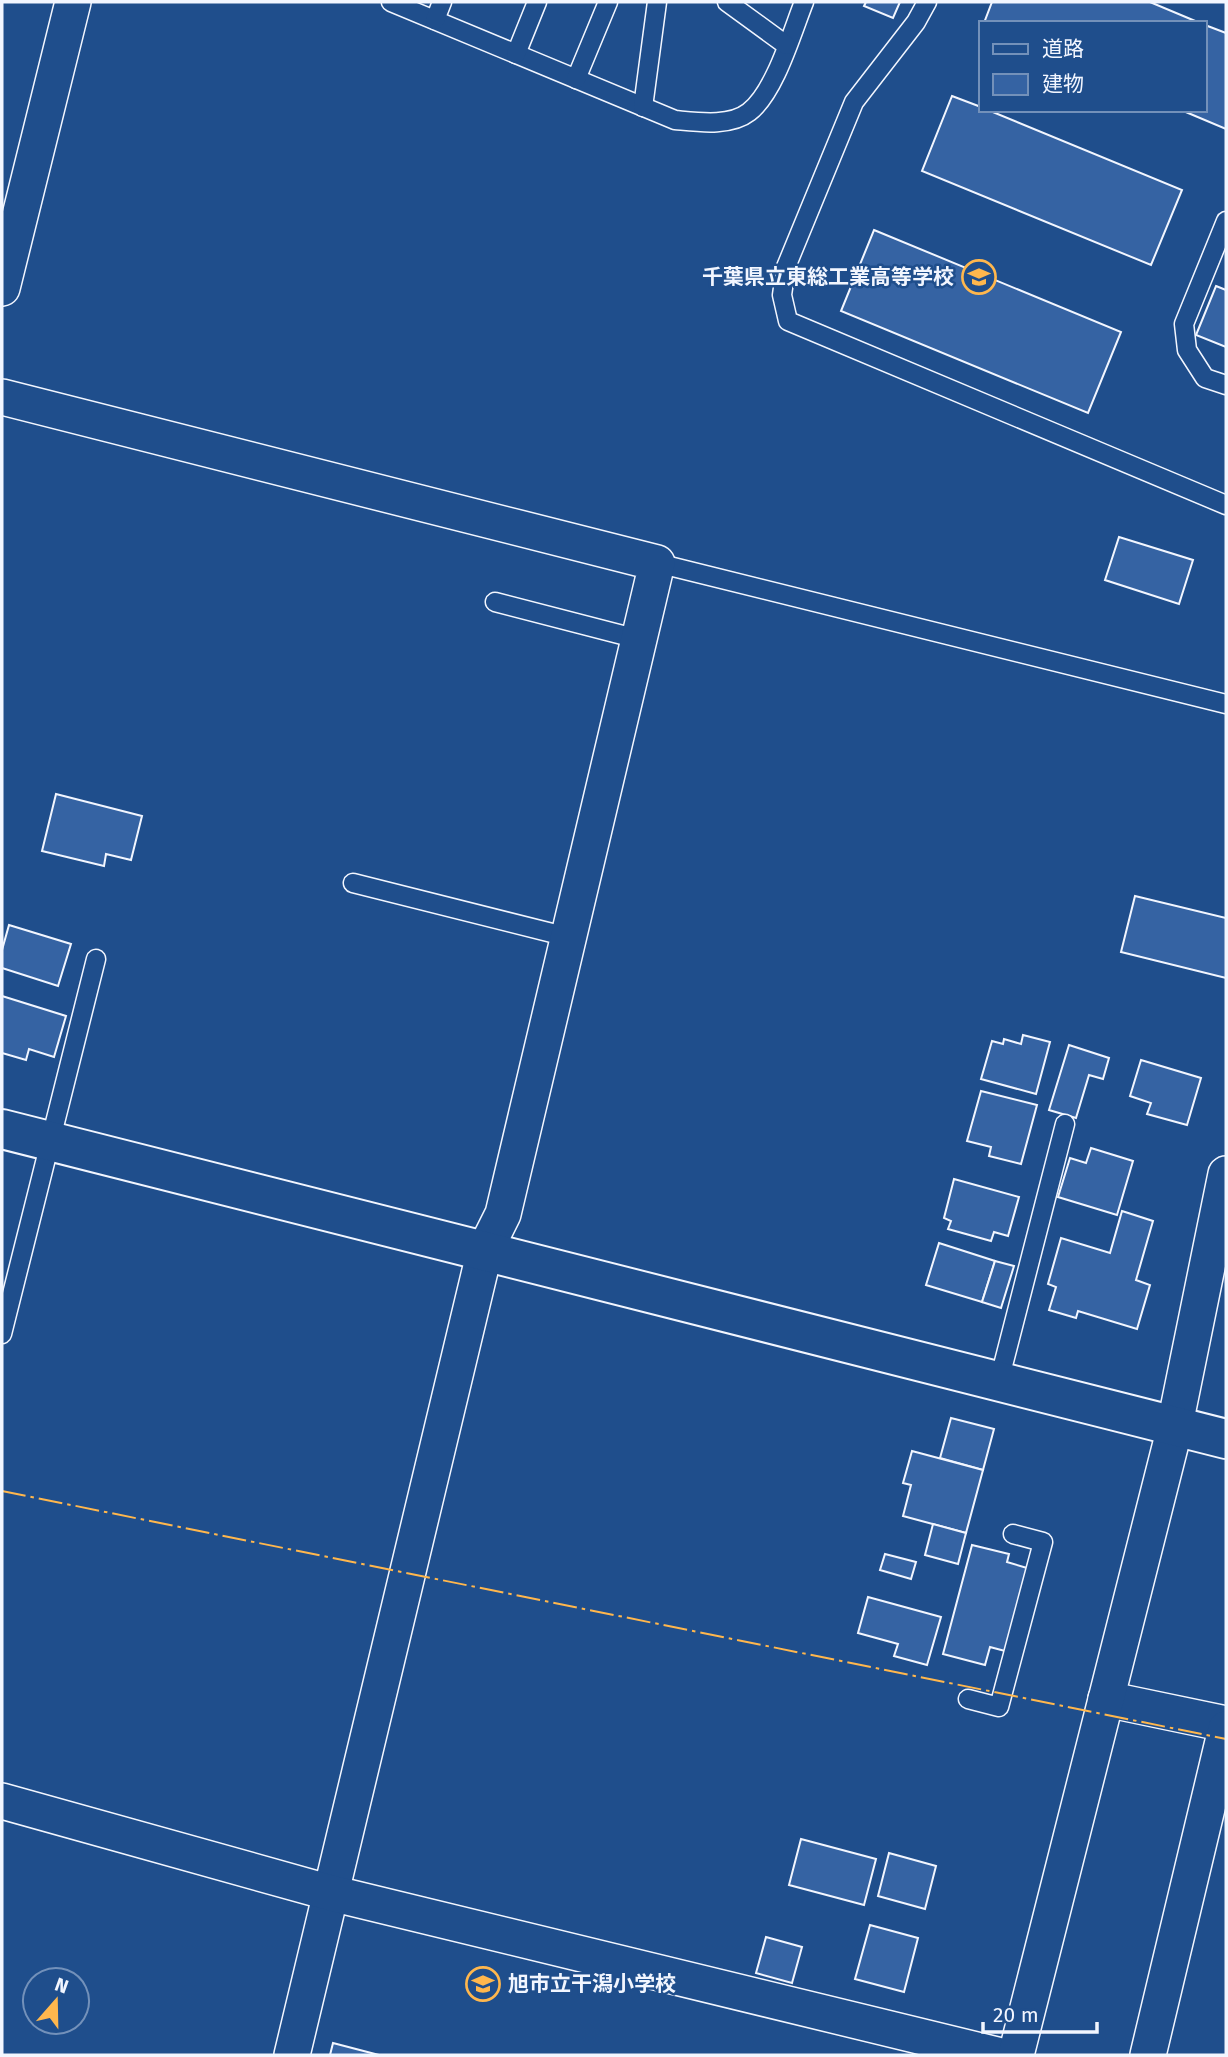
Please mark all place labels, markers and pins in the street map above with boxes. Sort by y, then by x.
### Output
school or university icon: 千葉県立東総工業高等学校 [960,258,998,296]
place label: 千葉県立東総工業高等学校 [702,264,954,290]
school or university icon: 旭市立干潟小学校 [464,1965,502,2003]
place label: 旭市立干潟小学校 [508,1971,676,1997]

